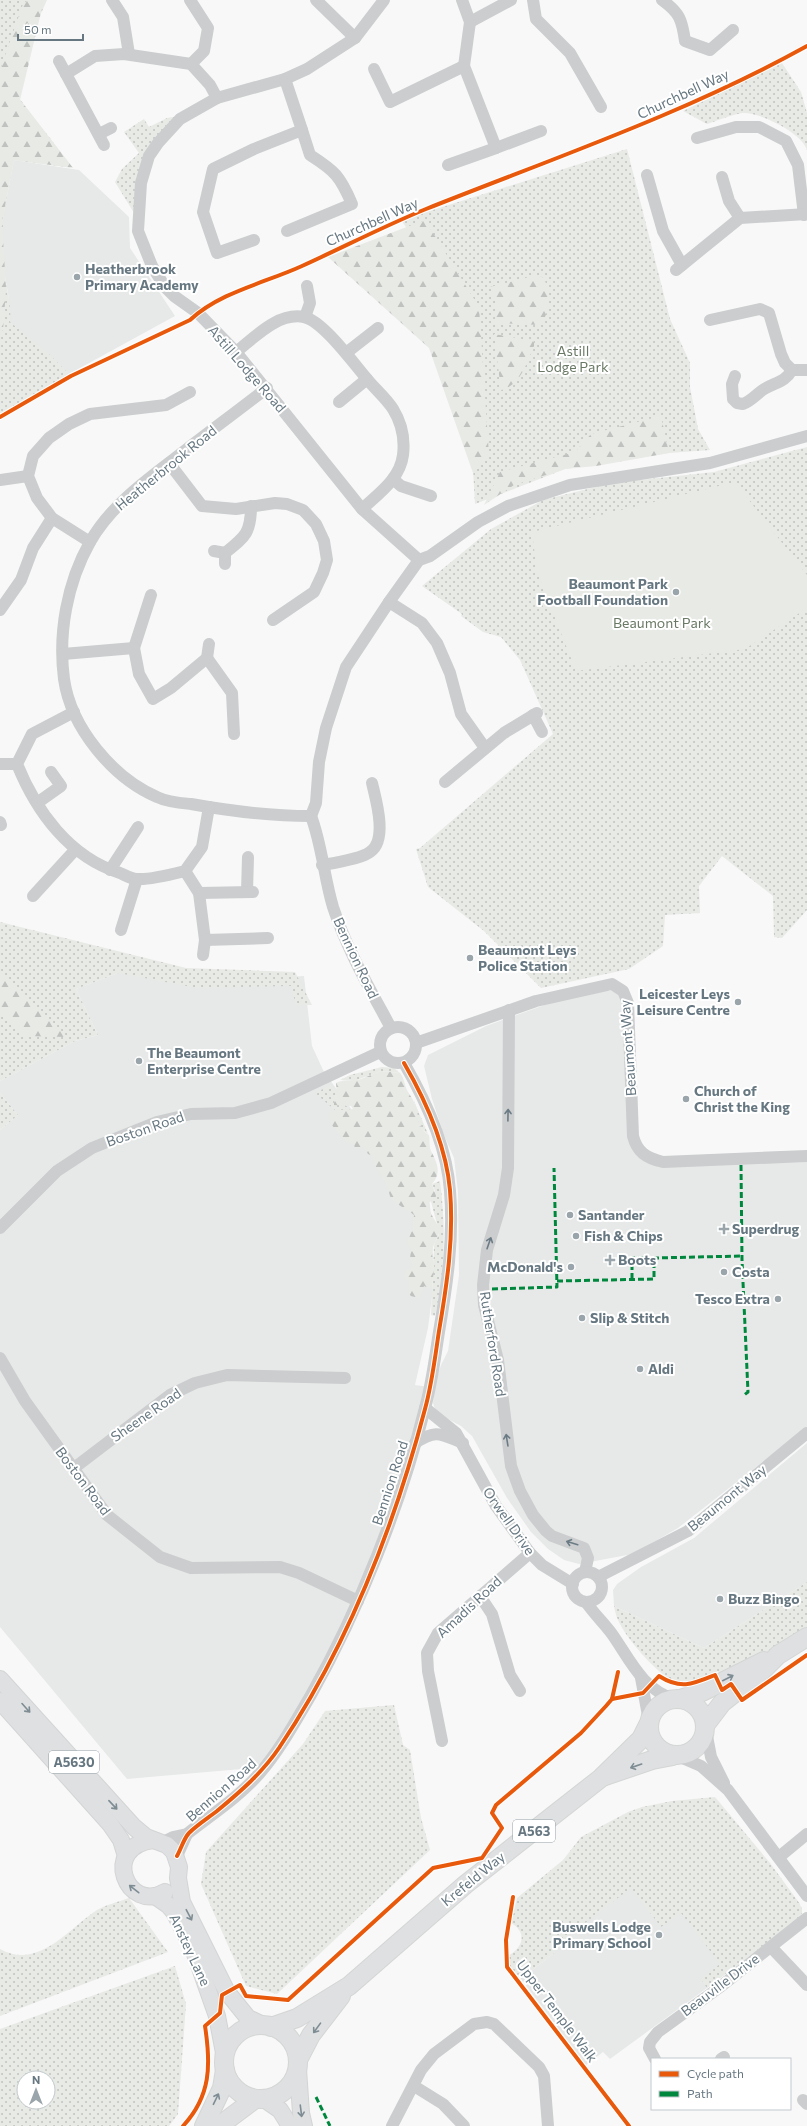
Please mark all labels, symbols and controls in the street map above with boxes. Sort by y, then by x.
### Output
scale bar [18,16,83,42]
text: 50 m [24,22,52,36]
street label: Churchbell Way [634,65,731,122]
street label: Churchbell Way [323,194,421,249]
place label: Heatherbrook Primary Academy [85,260,199,293]
marker: Heatherbrook Primary Academy [72,272,82,282]
street label: Astill Lodge Road [205,322,290,416]
park label: Astill Lodge Park [537,342,609,375]
street label: Heatherbrook Road [112,422,220,514]
place label: Beaumont Park Football Foundation [537,575,668,608]
marker: Beaumont Park Football Foundation [671,587,681,597]
park label: Beaumont Park [613,614,711,631]
street label: Bennion Road [330,914,383,1001]
place label: Beaumont Leys Police Station [478,941,577,974]
marker: Beaumont Leys Police Station [465,953,475,963]
place label: Leicester Leys Leisure Centre [637,985,730,1018]
marker: Leicester Leys Leisure Centre [733,997,743,1007]
street label: Beaumont Way [616,999,639,1097]
place label: The Beaumont Enterprise Centre [147,1044,261,1077]
marker: The Beaumont Enterprise Centre [134,1056,144,1066]
place label: Church of Christ the King [694,1082,790,1115]
marker: Church of Christ the King [681,1094,691,1104]
street label: Boston Road [104,1107,186,1150]
one-way arrow [504,1109,512,1122]
place label: Santander [578,1206,645,1223]
marker: Santander [565,1210,575,1220]
place label: Superdrug [732,1220,800,1237]
marker: Superdrug [719,1224,729,1234]
place label: Fish & Chips [584,1227,663,1244]
marker: Fish & Chips [571,1231,581,1241]
one-way arrow [486,1236,493,1249]
place label: Boots [618,1251,657,1268]
marker: Boots [605,1255,615,1265]
place label: McDonald's [487,1258,563,1275]
marker: McDonald's [566,1262,576,1272]
place label: Costa [732,1263,770,1280]
marker: Costa [719,1267,729,1277]
street label: Rutherford Road [477,1290,510,1398]
place label: Tesco Extra [695,1290,770,1307]
marker: Tesco Extra [773,1294,783,1304]
place label: Slip & Stitch [590,1309,669,1326]
marker: Slip & Stitch [577,1313,587,1323]
place label: Aldi [648,1360,674,1377]
marker: Aldi [635,1364,645,1374]
street label: Sheene Road [107,1384,184,1445]
one-way arrow [503,1433,511,1446]
street label: Bennion Road [368,1438,411,1527]
street label: Boston Road [52,1443,115,1518]
street label: Beaumont Way [684,1461,770,1535]
street label: Orwell Drive [480,1483,539,1558]
one-way arrow [566,1539,579,1546]
street label: Amadis Road [433,1572,505,1641]
place label: Buzz Bingo [728,1590,800,1607]
marker: Buzz Bingo [715,1594,725,1604]
one-way arrow [722,1673,734,1681]
one-way arrow [21,1703,30,1714]
road number: A5630 [49,1751,99,1773]
street label: Bennion Road [182,1754,259,1825]
one-way arrow [631,1762,643,1770]
one-way arrow [108,1799,117,1809]
road number: A563 [513,1820,555,1842]
street label: Krefeld Way [437,1848,508,1909]
one-way arrow [129,1885,140,1894]
one-way arrow [186,1909,193,1921]
street label: Anstey Lane [166,1911,215,1989]
place label: Buswells Lodge Primary School [552,1918,651,1951]
marker: Buswells Lodge Primary School [654,1930,664,1940]
street label: Beauville Drive [677,1950,762,2019]
street label: Upper Temple Walk [513,1956,602,2066]
one-way arrow [313,2022,321,2033]
legend [651,2058,791,2110]
text: Cycle path [687,2066,744,2080]
north arrow [16,2070,56,2110]
text: N [32,2073,40,2086]
text: Path [687,2086,713,2100]
one-way arrow [213,2093,220,2105]
one-way arrow [297,2104,305,2117]

